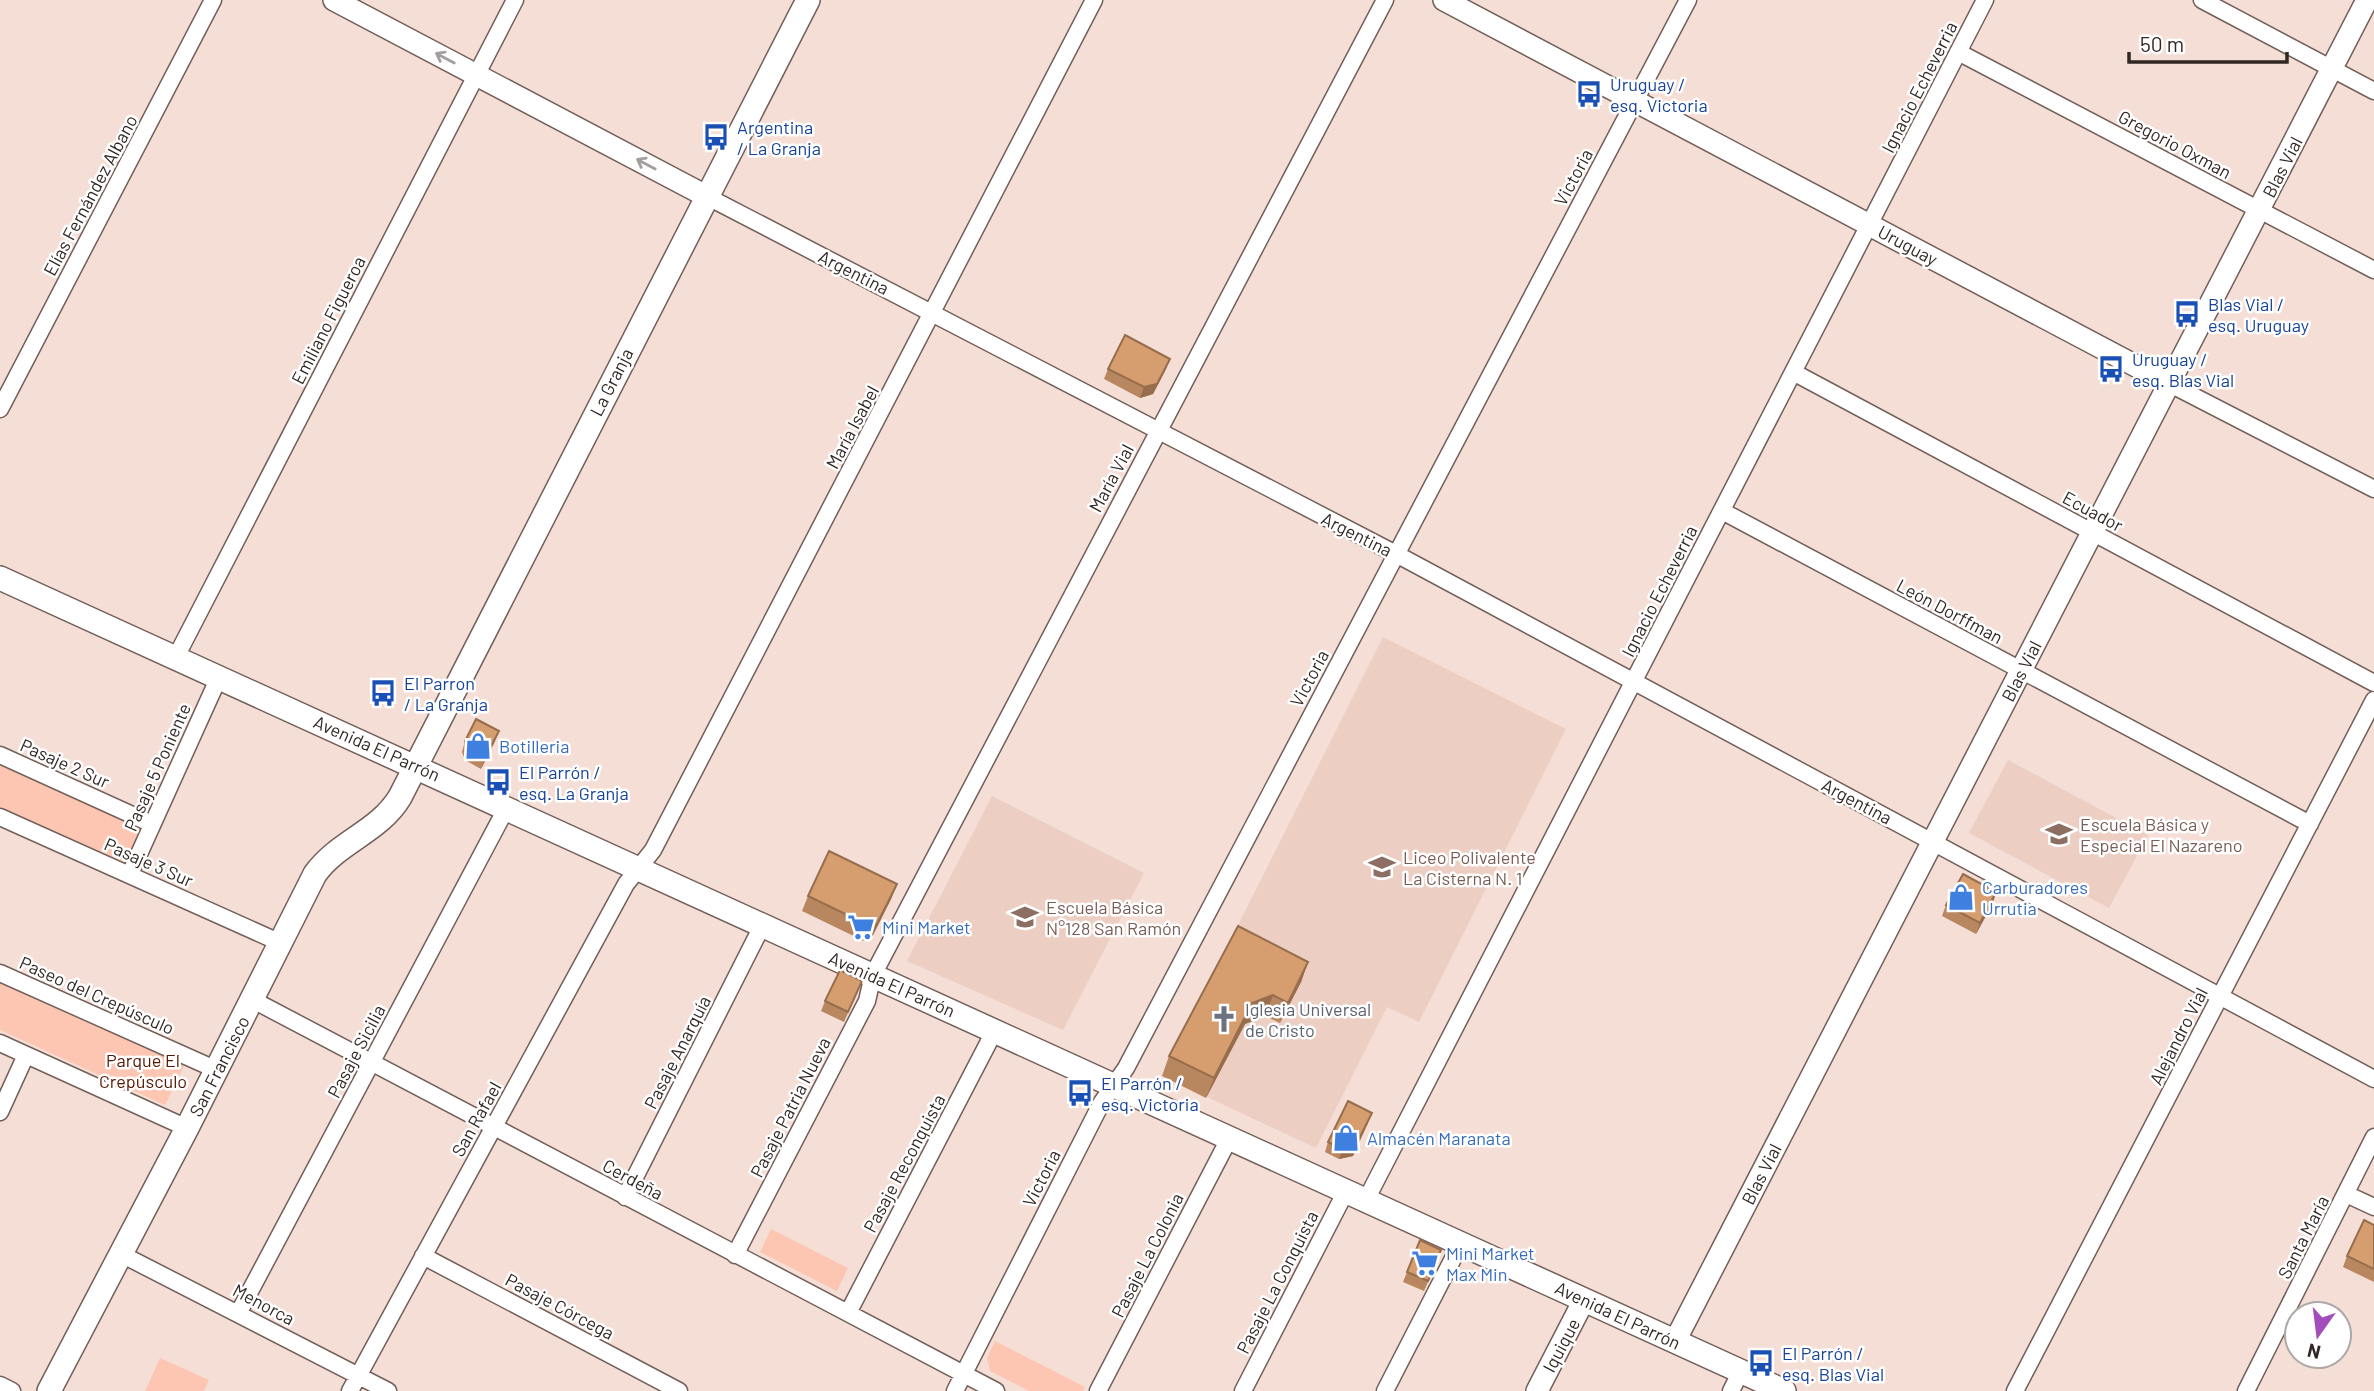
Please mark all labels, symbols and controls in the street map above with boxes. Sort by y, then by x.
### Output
street label: Ignacio Echeverria [1876,18,1962,156]
scale bar [2129,21,2286,65]
text: 50 m [2140,31,2184,56]
one-way arrow [435,51,456,65]
place label: Uruguay / esq. Victoria [1610,73,1708,116]
bus stop icon: Uruguay / esq. Victoria [1574,79,1604,109]
street label: Gregorio Oxman [2115,105,2235,183]
street label: Elías Fernández Albano [38,111,142,279]
place label: Argentina / La Granja [737,116,821,159]
bus stop icon: Argentina / La Granja [701,122,731,152]
street label: Blas Vial [2257,133,2307,201]
street label: Victoria [1549,145,1597,209]
one-way arrow [636,157,657,170]
street label: Uruguay [1874,220,1942,270]
street label: Argentina [815,245,893,299]
street label: Emiliano Figueroa [286,252,370,388]
place label: Blas Vial / esq. Uruguay [2208,293,2309,336]
bus stop icon: Blas Vial / esq. Uruguay [2172,299,2202,329]
street label: La Granja [585,344,637,420]
place label: Uruguay / esq. Blas Vial [2132,348,2234,391]
bus stop icon: Uruguay / esq. Blas Vial [2096,354,2126,384]
street label: María Isabel [821,382,883,472]
street label: María Vial [1084,440,1138,516]
street label: Ecuador [2059,486,2127,536]
street label: Argentina [1318,507,1396,561]
street label: Ignacio Echeverria [1616,522,1702,660]
street label: León Dorffman [1893,574,2007,648]
street label: Blas Vial [1996,637,2046,705]
street label: Victoria [1285,646,1333,710]
place label: El Parron / La Granja [404,672,488,715]
bus stop icon: El Parron / La Granja [368,678,398,708]
street label: Pasaje 5 Poniente [119,700,195,834]
street label: Avenida El Parrón [310,710,444,786]
shop icon: Botilleria [463,731,493,761]
street label: Pasaje 2 Sur [17,734,113,793]
place label: Botilleria [499,735,569,757]
place label: El Parrón / esq. La Granja [519,761,629,804]
bus stop icon: El Parrón / esq. La Granja [483,767,513,797]
street label: Argentina [1818,773,1896,829]
place label: Escuela Básica y Especial El Nazareno [2080,813,2243,856]
school or university icon: Escuela Básica y Especial El Nazareno [2044,819,2074,849]
street label: Pasaje 3 Sur [101,833,197,892]
place label: Liceo Polivalente La Cisterna N. 1 [1403,846,1536,889]
school or university icon: Liceo Polivalente La Cisterna N. 1 [1367,852,1397,882]
place label: Carburadores Urrutia [1982,876,2088,919]
shop icon: Carburadores Urrutia [1946,882,1976,912]
place label: Escuela Básica N°128 San Ramón [1046,896,1181,939]
school or university icon: Escuela Básica N°128 San Ramón [1010,902,1040,932]
supermarket icon: Mini Market [846,912,876,942]
place label: Mini Market [882,916,971,938]
street label: Avenida El Parrón [825,946,959,1022]
street label: Paseo del Crepúsculo [16,951,178,1039]
street label: Alejandro Vial [2144,984,2212,1088]
street label: Pasaje Anarquía [639,992,715,1112]
place label: Iglesia Universal de Cristo [1245,998,1371,1041]
street label: Pasaje Sicilia [322,1001,390,1101]
church icon: Iglesia Universal de Cristo [1209,1004,1239,1034]
street label: San Francisco [184,1012,254,1120]
street label: Pasaje Patria Nueva [745,1033,835,1181]
park label: Parque El Crepúsculo [99,1049,187,1092]
place label: El Parrón / esq. Victoria [1101,1072,1199,1115]
street label: San Rafael [446,1078,506,1160]
bus stop icon: El Parrón / esq. Victoria [1065,1078,1095,1108]
street label: Pasaje Reconquista [858,1090,950,1236]
shop icon: Almacén Maranata [1331,1123,1361,1153]
place label: Almacén Maranata [1367,1127,1511,1149]
street label: Blas Vial [1736,1140,1786,1208]
street label: Victoria [1017,1146,1065,1210]
street label: Cerdeña [599,1154,667,1204]
street label: Pasaje La Colonia [1106,1189,1188,1321]
street label: Santa María [2273,1192,2333,1282]
street label: Pasaje La Conquista [1232,1207,1322,1357]
place label: Mini Market Max Min [1446,1242,1535,1285]
supermarket icon: Mini Market Max Min [1410,1248,1440,1278]
street label: Pasaje Córcega [502,1268,618,1344]
street label: Avenida El Parrón [1552,1276,1684,1354]
street label: Menorca [229,1279,299,1329]
north arrow [2283,1300,2353,1370]
street label: Iquique [1538,1314,1584,1376]
text: N [2305,1339,2323,1365]
place label: El Parrón / esq. Blas Vial [1782,1342,1884,1385]
bus stop icon: El Parrón / esq. Blas Vial [1746,1348,1776,1378]

